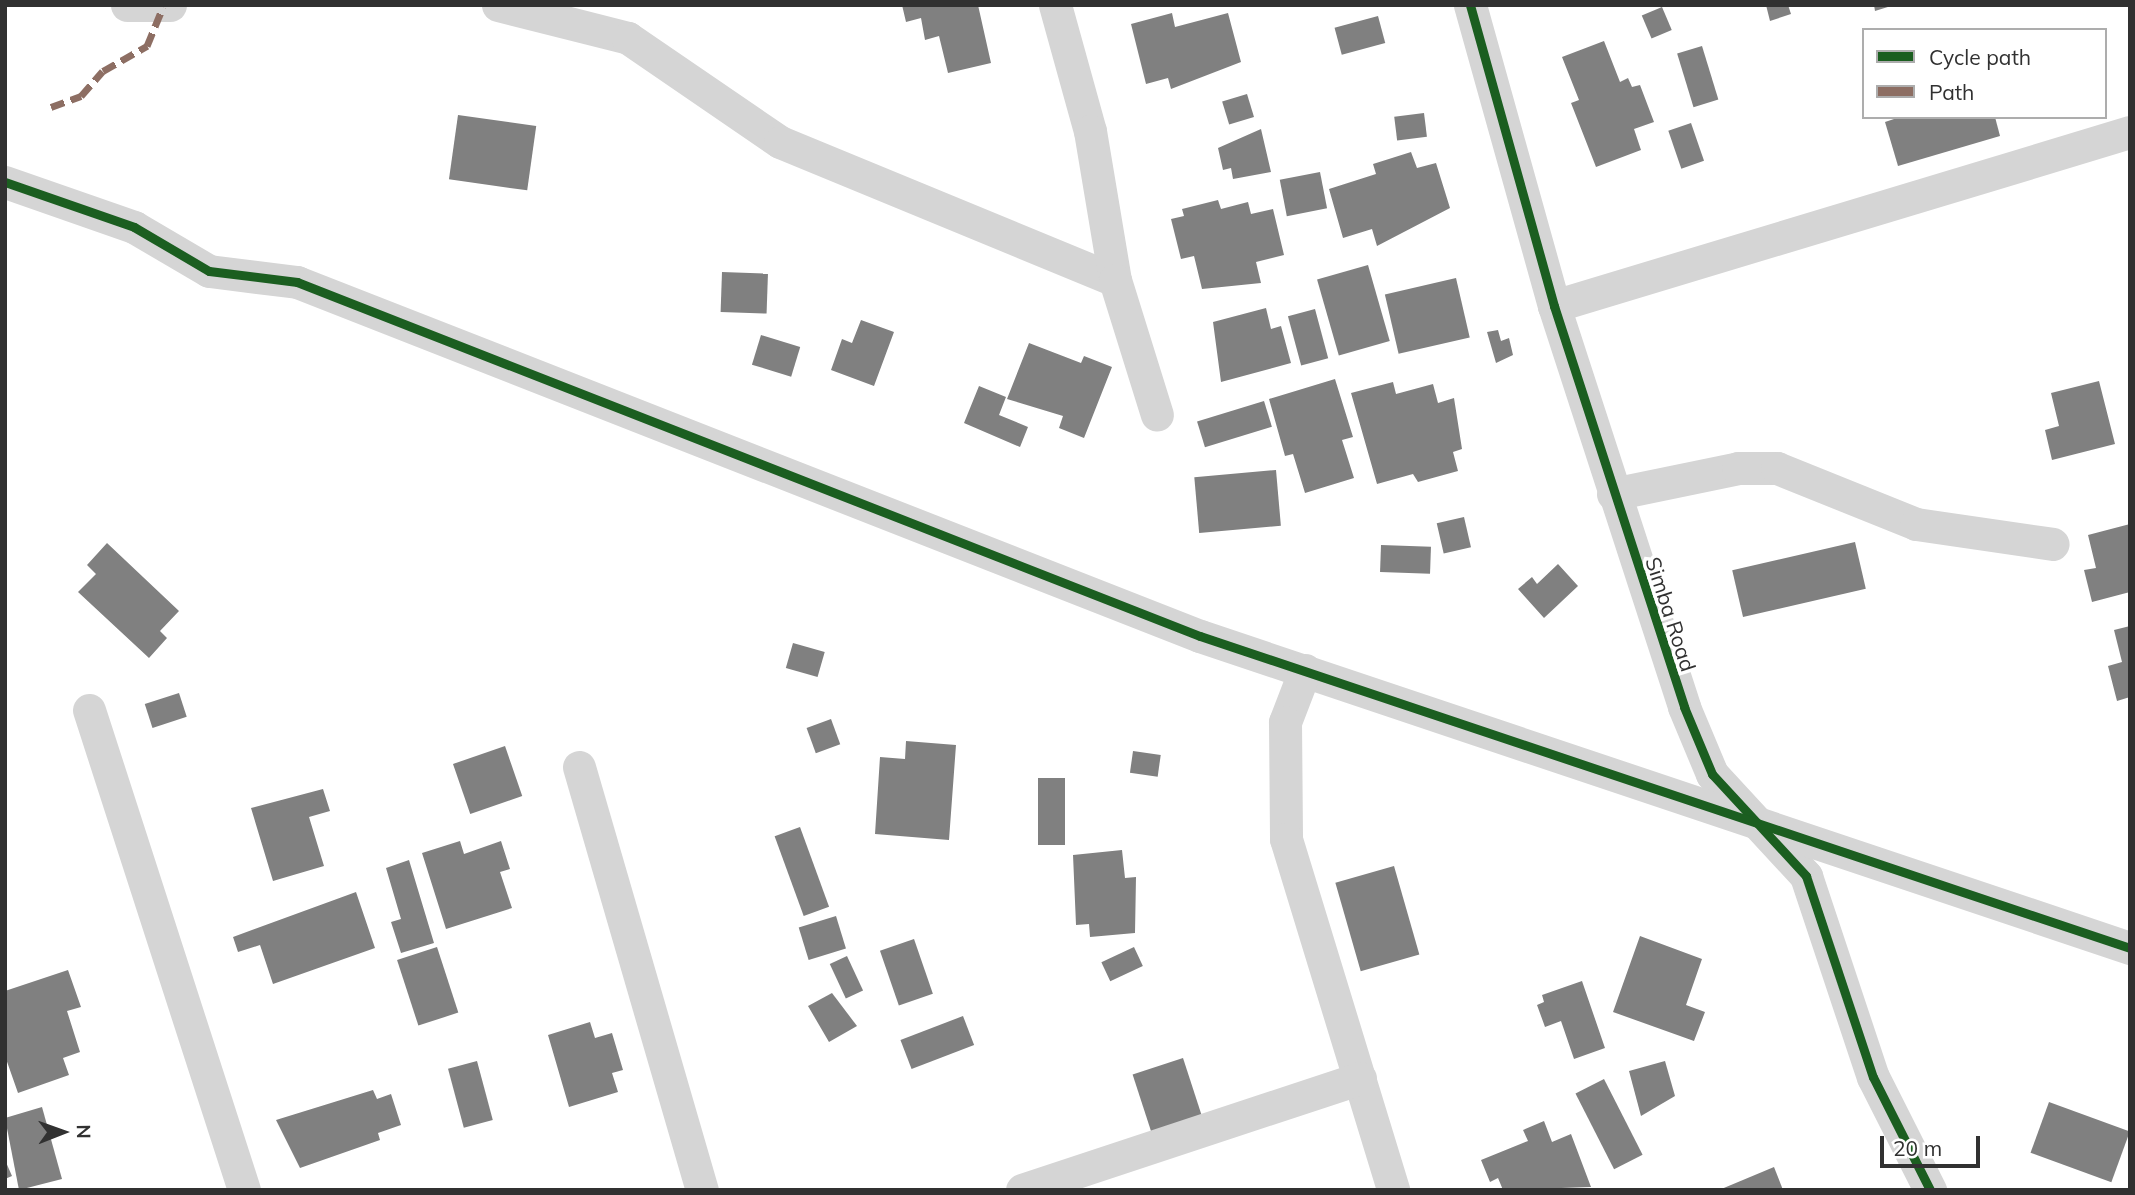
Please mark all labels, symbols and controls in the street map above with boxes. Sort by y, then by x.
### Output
legend [1862,28,2107,119]
text: Cycle path [1929,44,2031,70]
text: Path [1929,79,1974,105]
street label: Simba Road [1641,554,1701,674]
north arrow [28,1097,98,1167]
scale bar [1883,1122,1983,1166]
text: N [72,1124,96,1139]
text: 20 m [1893,1135,1942,1161]

